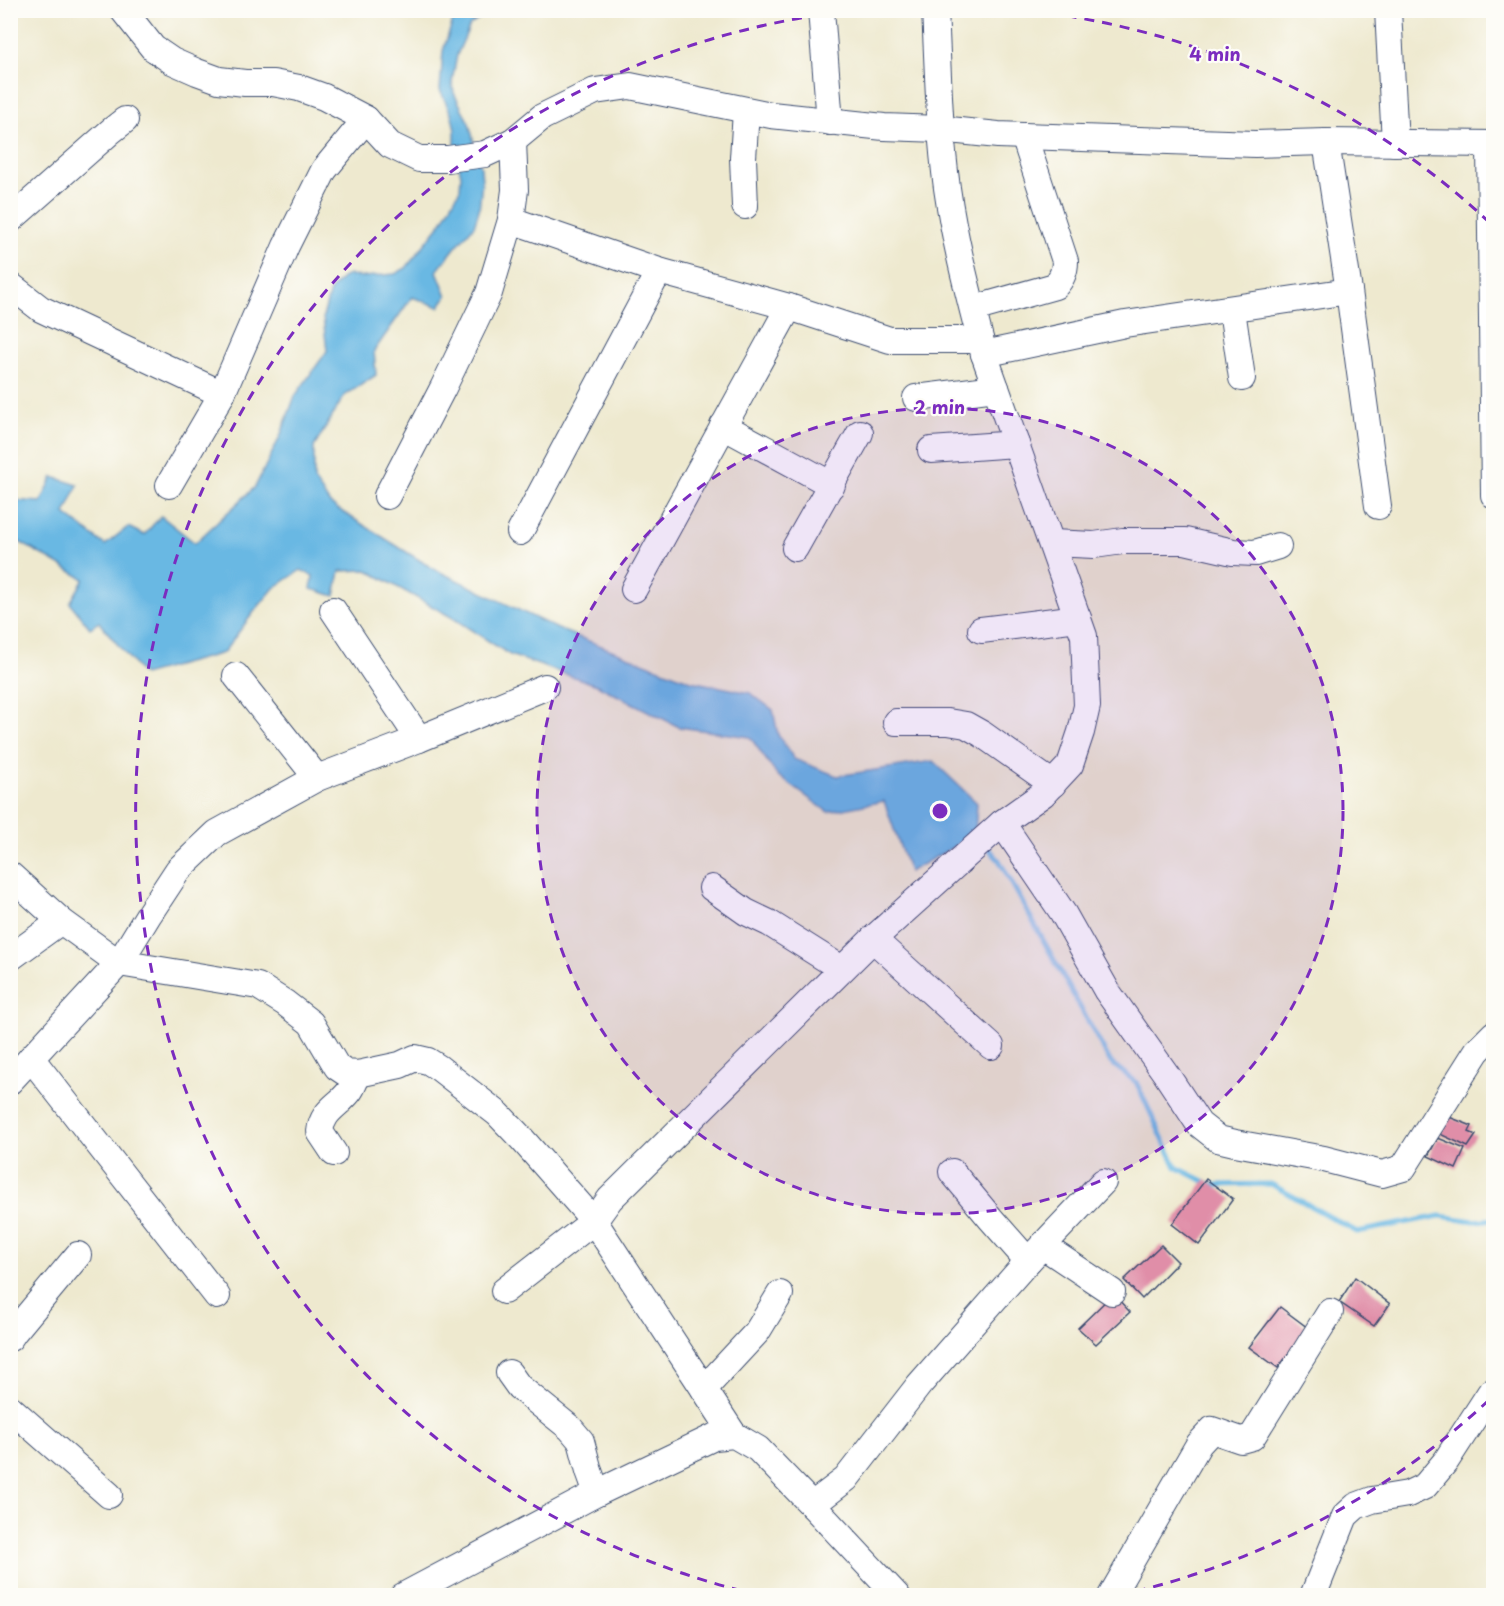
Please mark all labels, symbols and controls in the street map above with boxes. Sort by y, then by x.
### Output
text: 4 min [1189,40,1241,67]
text: 2 min [915,393,965,420]
centre of rings [930,801,950,821]

